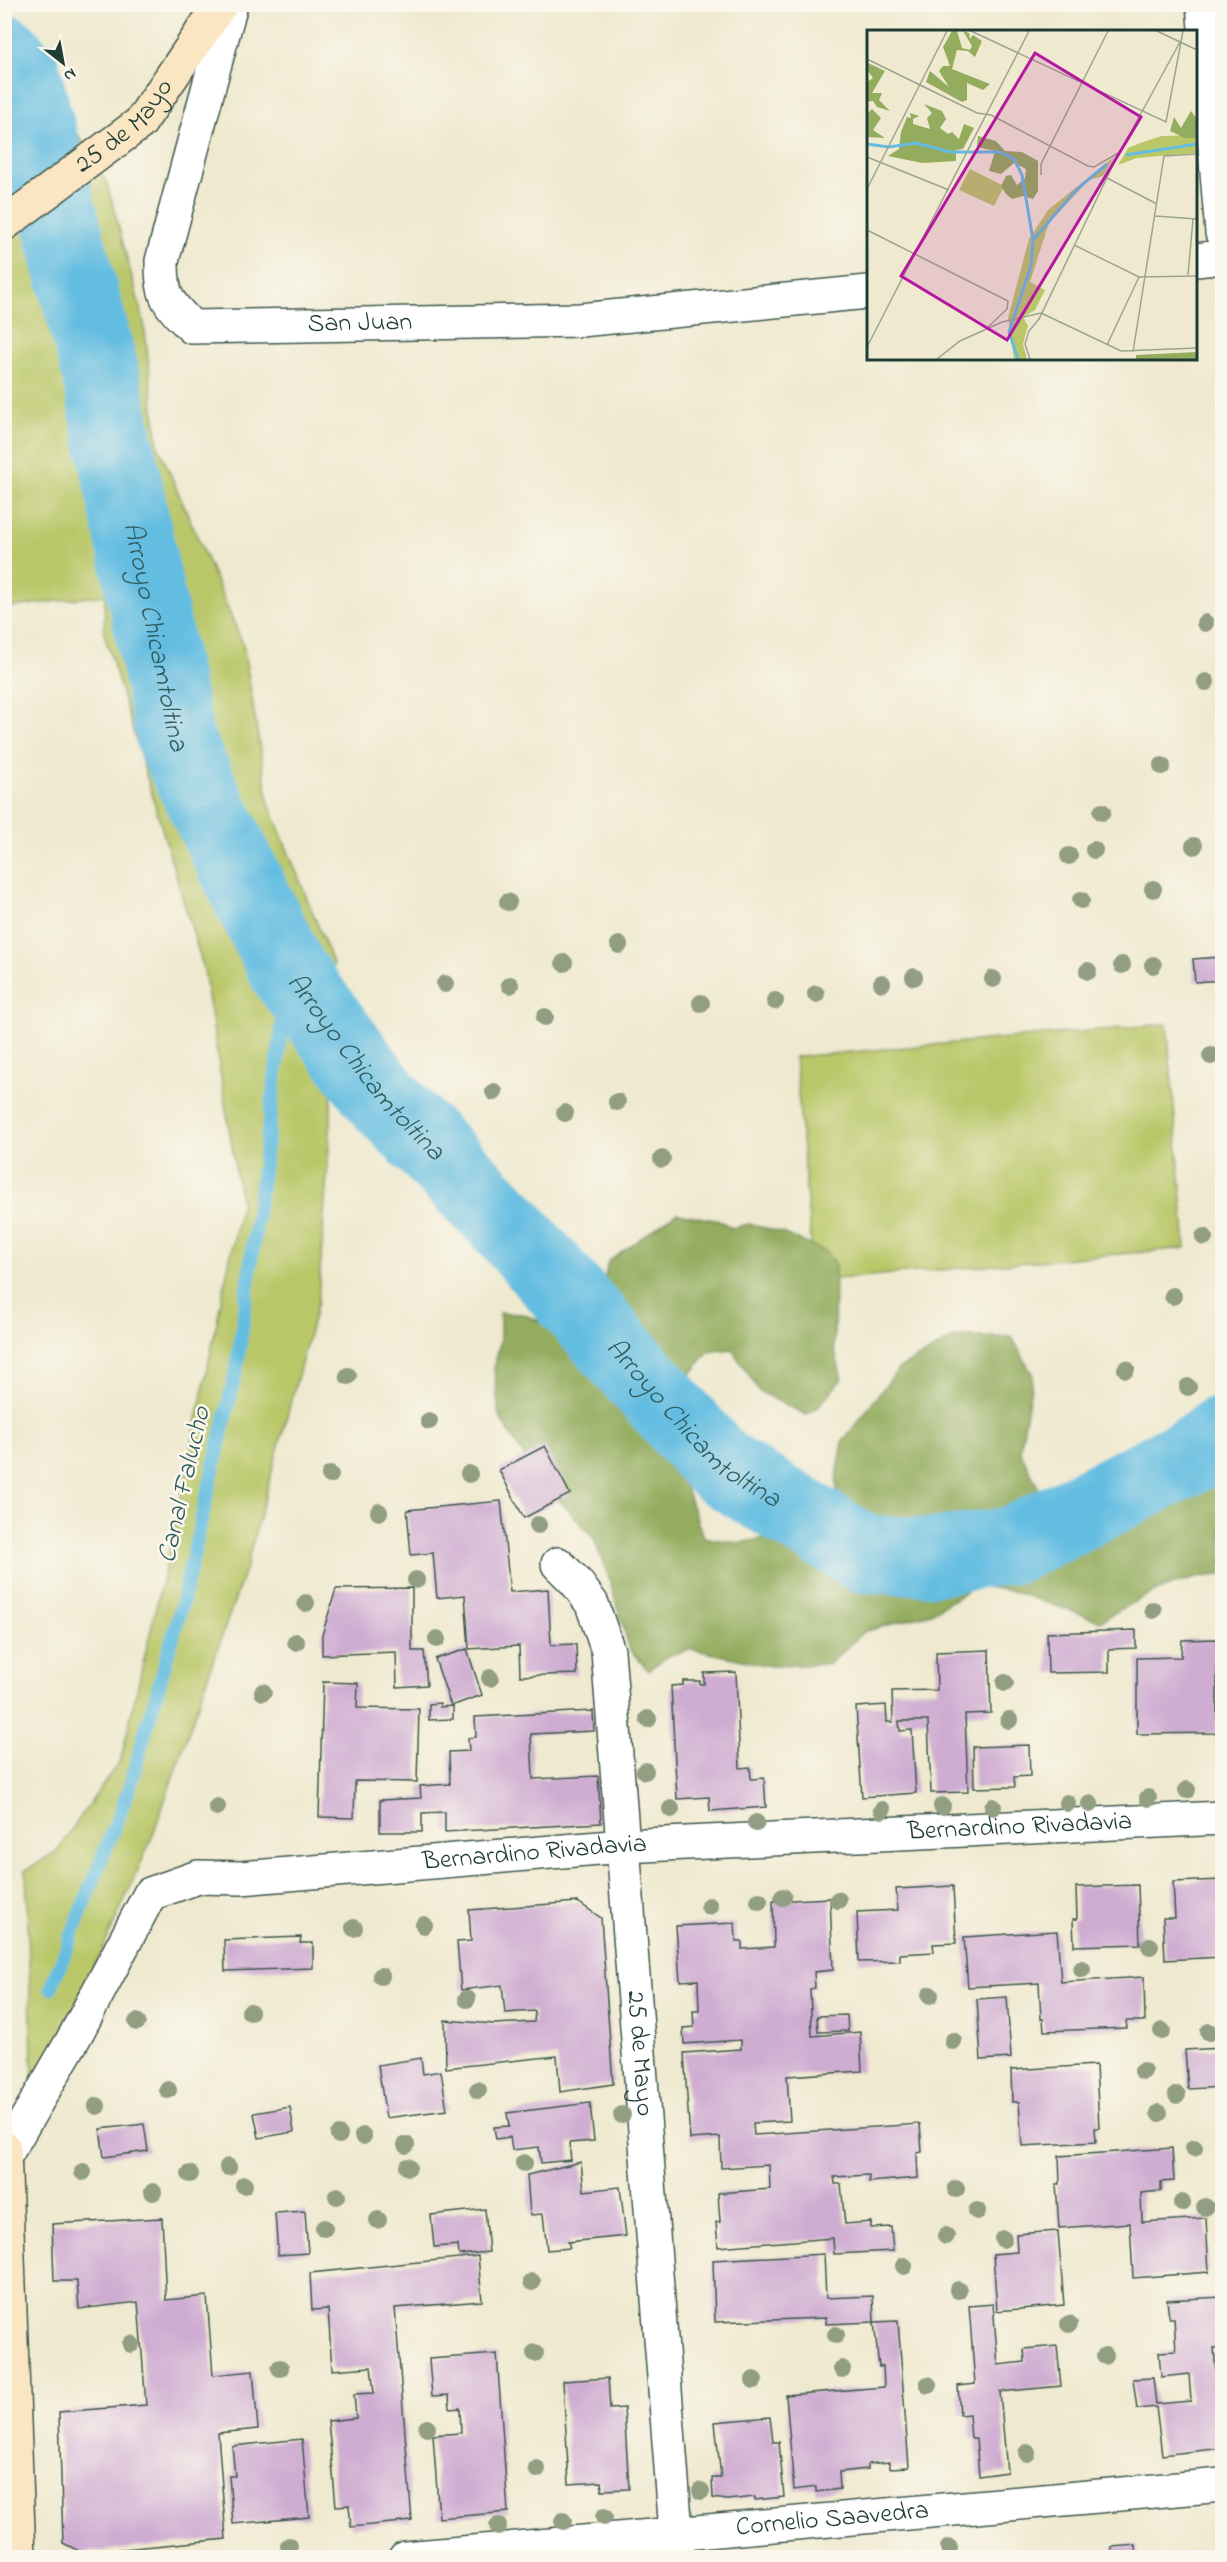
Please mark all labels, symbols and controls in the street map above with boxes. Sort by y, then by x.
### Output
inset map [867,30,1197,360]
north arrow [33,33,93,93]
text: N [59,61,81,87]
street label: 25 de Mayo [67,71,184,184]
street label: San Juan [307,304,413,344]
water label: Arroyo Chicamtoltina [112,519,198,759]
water label: Arroyo Chicamtoltina [276,965,454,1170]
water label: Arroyo Chicamtoltina [596,1330,788,1519]
water label: Canal Falucho [148,1402,222,1567]
street label: Bernardino Rivadavia [906,1803,1133,1852]
street label: Bernardino Rivadavia [420,1826,648,1882]
street label: 25 de Mayo [615,1989,663,2118]
street label: Cornelio Saavedra [734,2492,930,2547]

